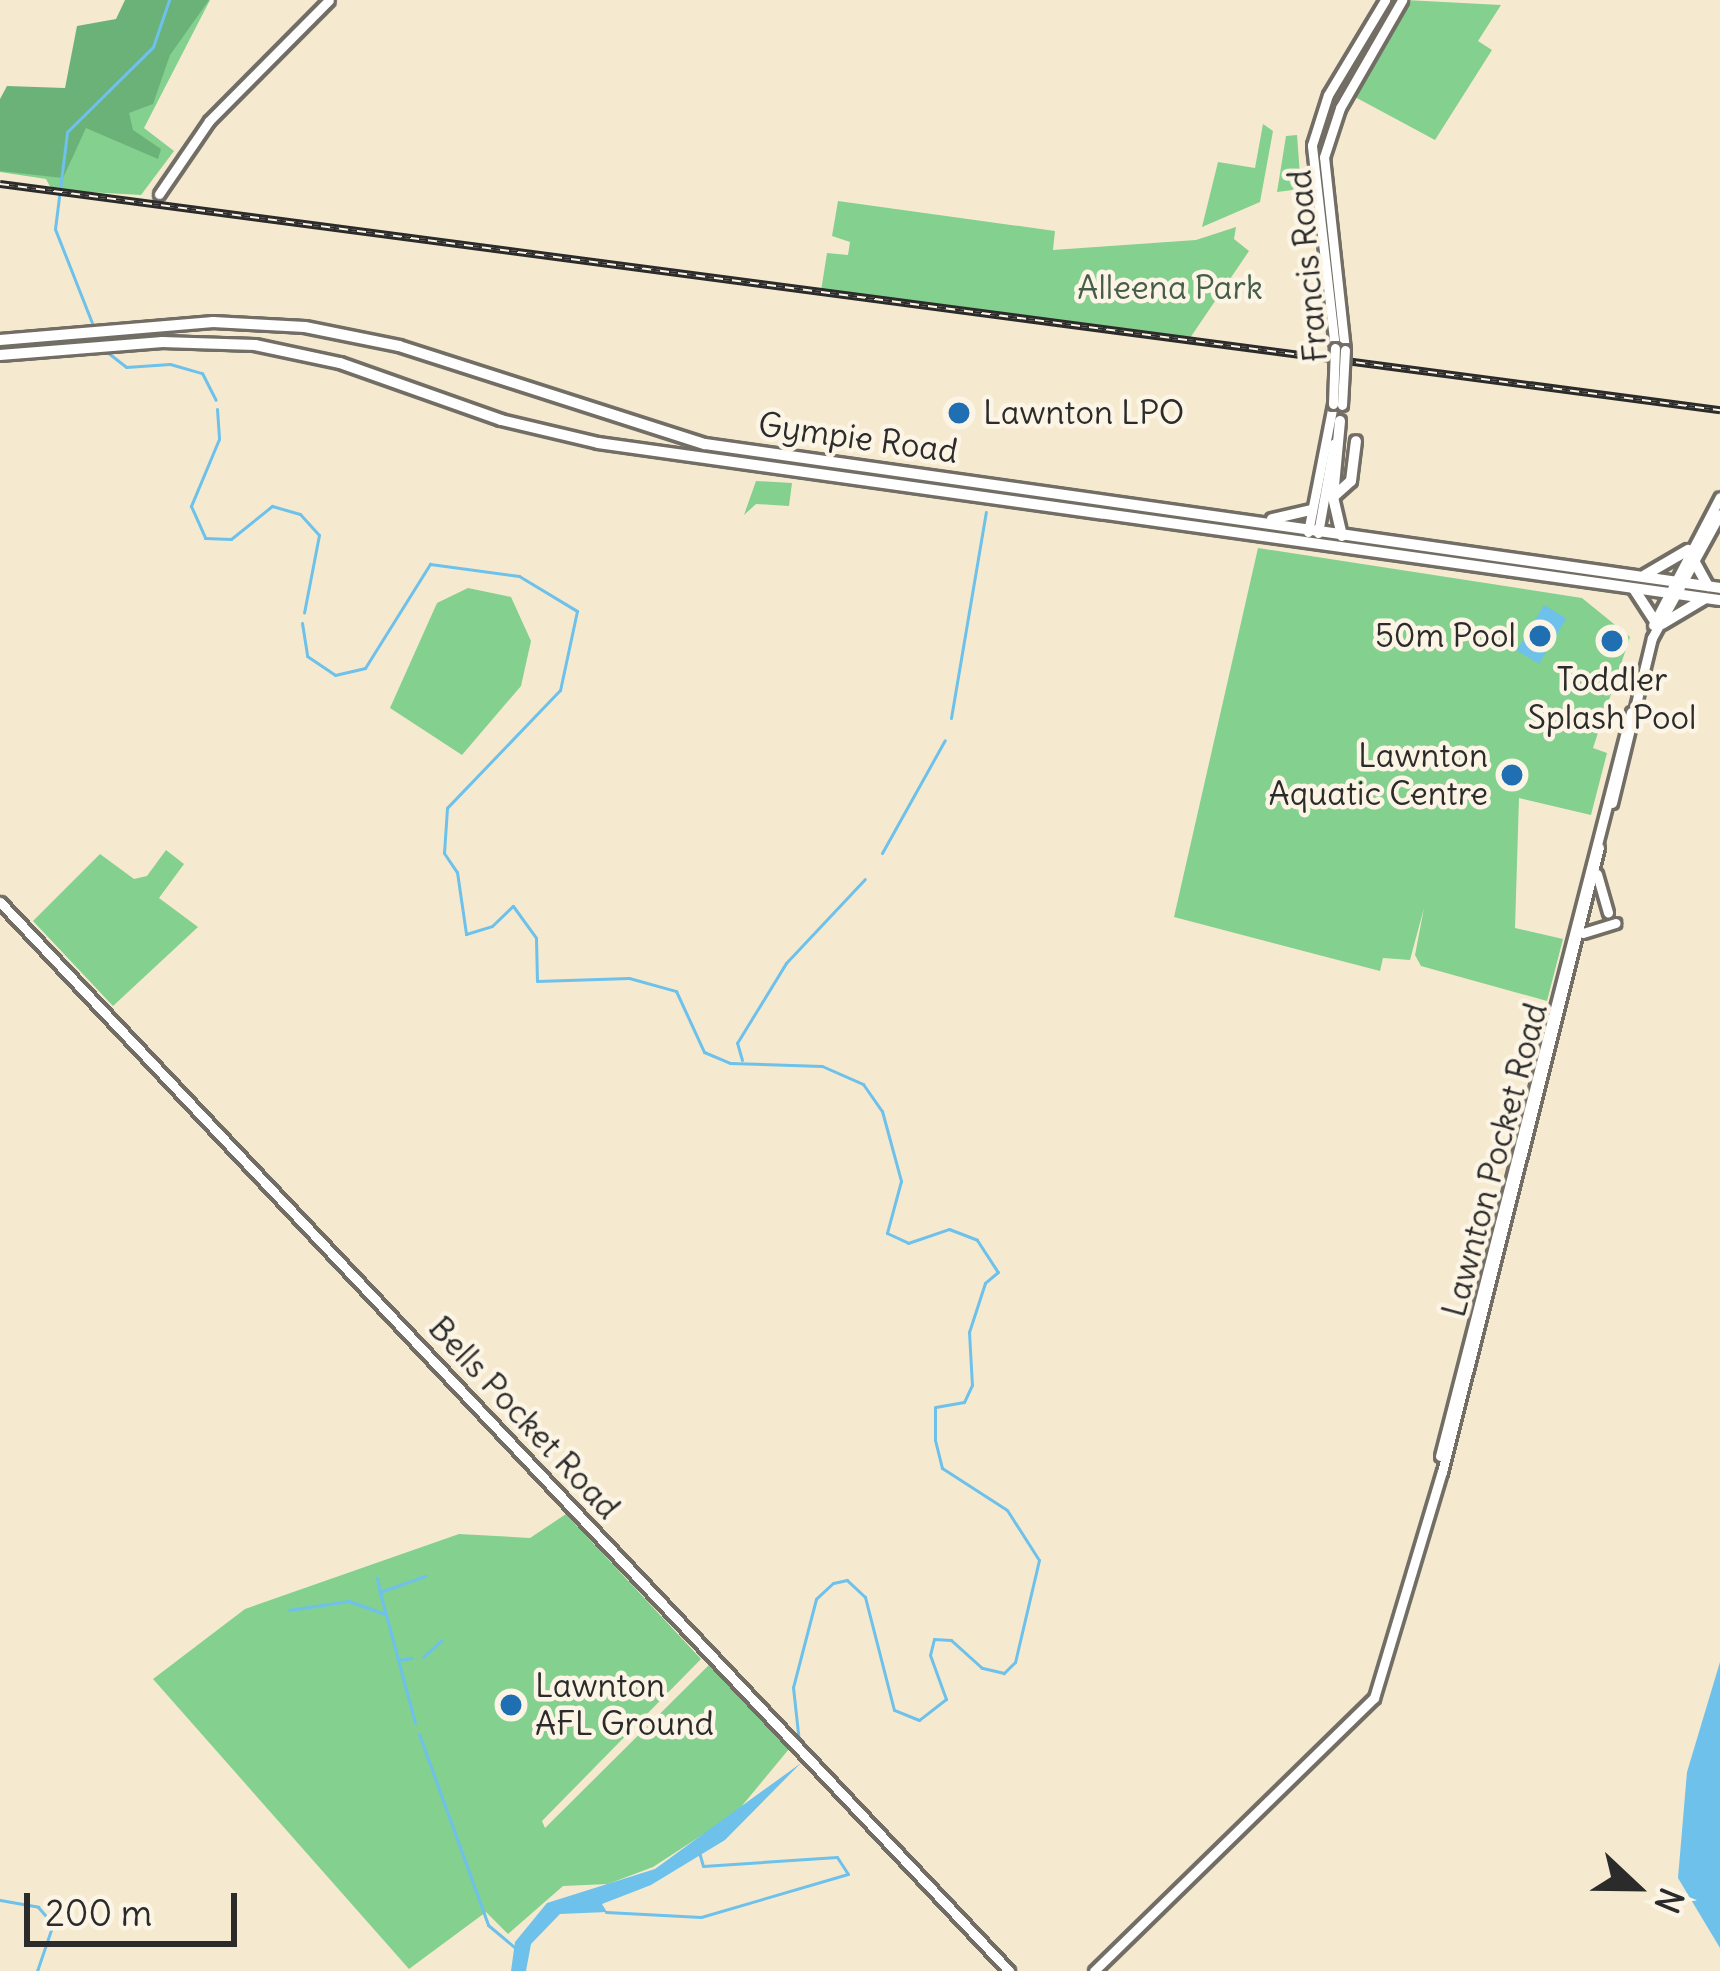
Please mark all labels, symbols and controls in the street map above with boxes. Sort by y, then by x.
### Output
street label: Francis Road [1280,168,1336,364]
park label: Alleena Park [1077,268,1263,308]
place label: Lawnton LPO [983,393,1184,433]
marker: Lawnton LPO [946,400,972,426]
street label: Gympie Road [756,404,960,472]
place label: 50m Pool [1375,616,1516,656]
marker: 50m Pool [1527,623,1553,649]
marker: Toddler Splash Pool [1599,628,1625,654]
place label: Toddler Splash Pool [1528,660,1696,738]
place label: Lawnton Aquatic Centre [1269,736,1488,814]
marker: Lawnton Aquatic Centre [1499,762,1525,788]
street label: Lawnton Pocket Road [1434,999,1556,1321]
street label: Bells Pocket Road [420,1309,628,1527]
place label: Lawnton AFL Ground [535,1666,714,1744]
marker: Lawnton AFL Ground [498,1692,524,1718]
north arrow [1576,1827,1696,1947]
scale bar [30,1869,243,1943]
text: N [1646,1882,1693,1919]
text: 200 m [45,1891,152,1936]

